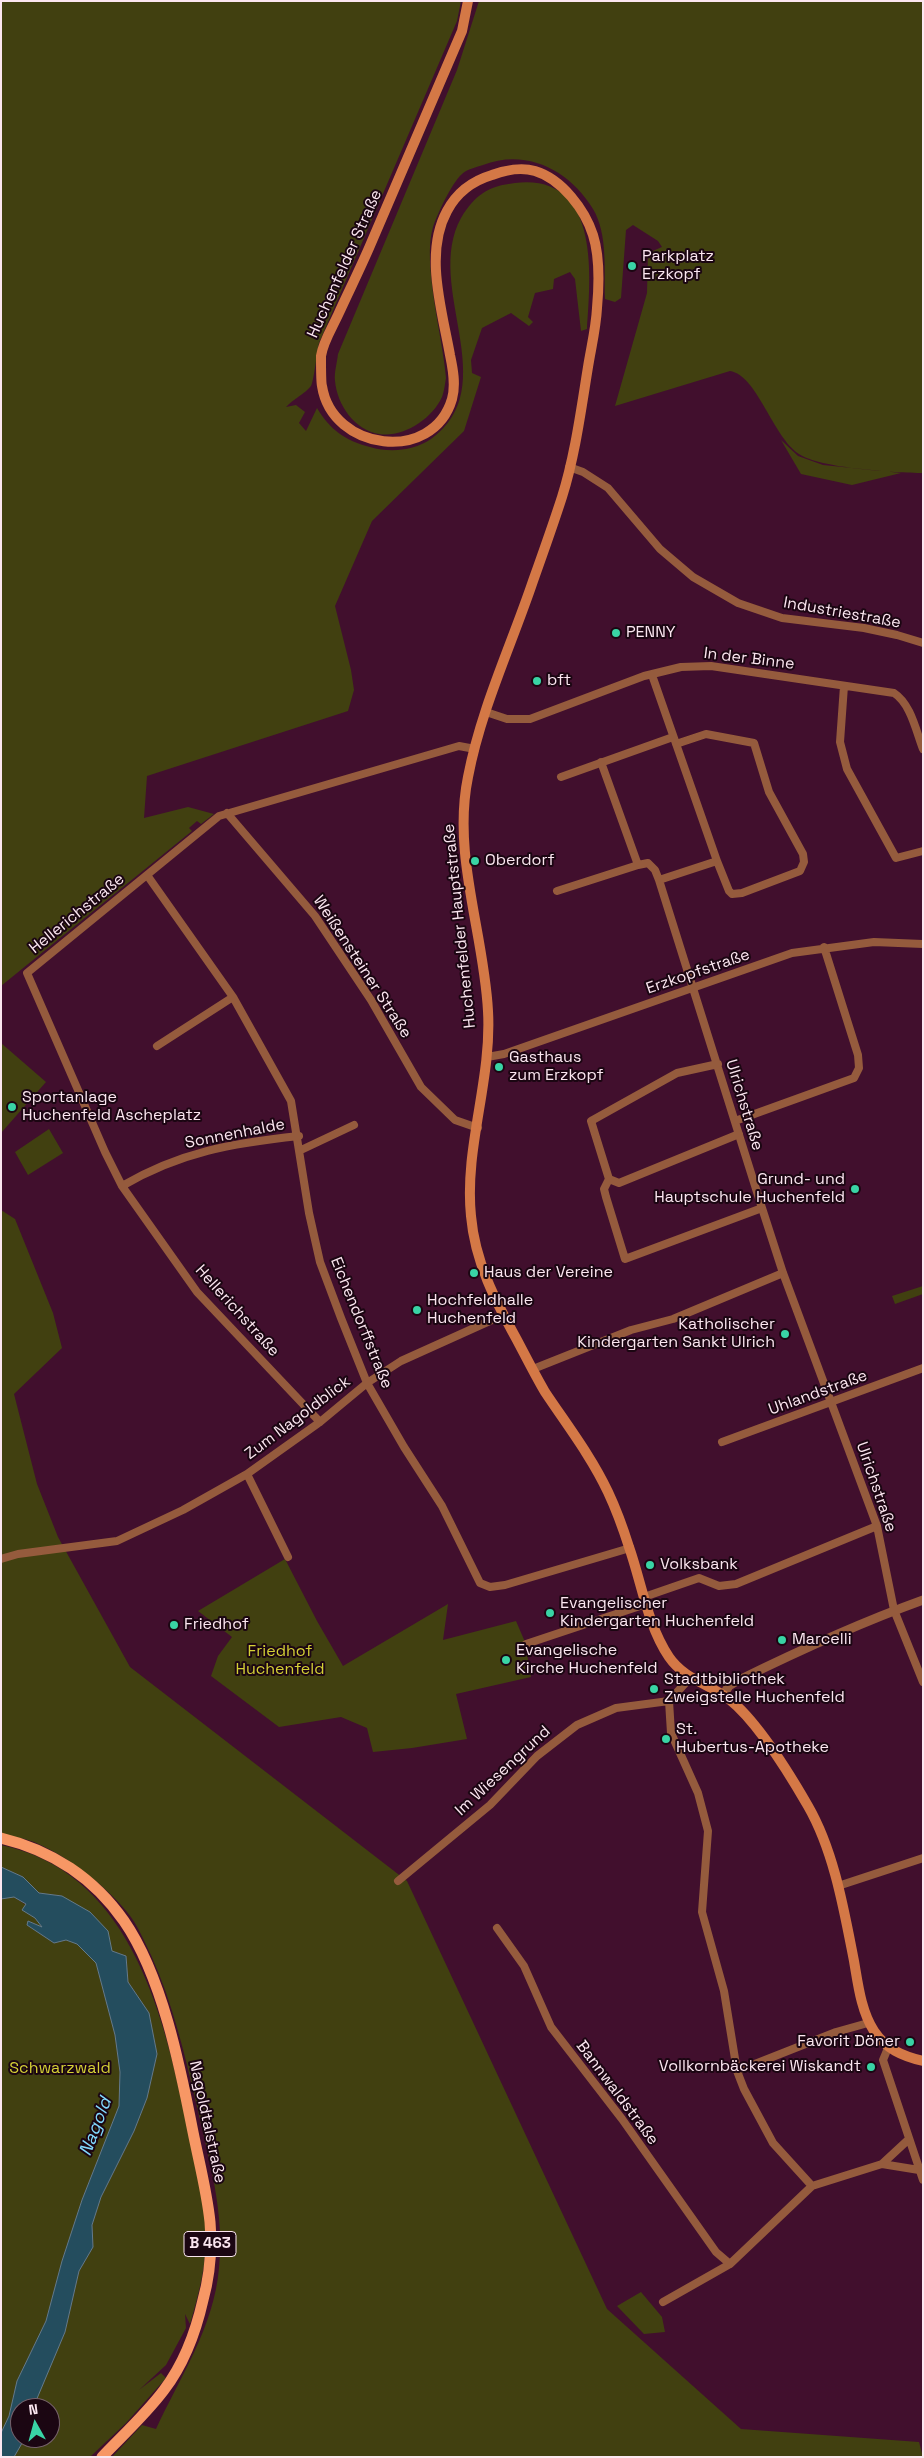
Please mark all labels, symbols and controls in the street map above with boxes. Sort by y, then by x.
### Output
street label: Huchenfelder Straße [304,187,386,341]
place label: Parkplatz Erzkopf [642,247,714,285]
marker: Parkplatz Erzkopf [626,260,638,272]
street label: Industriestraße [782,593,902,633]
place label: PENNY [626,623,676,643]
marker: PENNY [610,627,622,639]
street label: In der Binne [703,644,795,674]
place label: bft [547,671,571,691]
marker: bft [531,675,543,687]
street label: Huchenfelder Hauptstraße [440,823,480,1029]
place label: Oberdorf [485,851,555,871]
marker: Oberdorf [469,855,481,867]
street label: Hellerichstraße [26,870,128,958]
street label: Weißensteiner Straße [309,892,415,1042]
street label: Erzkopfstraße [644,945,752,999]
place label: Gasthaus zum Erzkopf [509,1048,604,1086]
street label: Ulrichstraße [721,1057,767,1153]
marker: Gasthaus zum Erzkopf [493,1061,505,1073]
place label: Sportanlage Huchenfeld Ascheplatz [22,1088,201,1126]
marker: Sportanlage Huchenfeld Ascheplatz [6,1101,18,1113]
street label: Sonnenhalde [183,1115,287,1153]
place label: Grund- und Hauptschule Huchenfeld [654,1170,845,1208]
marker: Grund- und Hauptschule Huchenfeld [849,1183,861,1195]
street label: Eichendorffstraße [326,1255,396,1391]
street label: Hellerichstraße [191,1261,283,1361]
place label: Haus der Vereine [484,1263,613,1283]
marker: Haus der Vereine [468,1267,480,1279]
place label: Hochfeldhalle Huchenfeld [427,1291,533,1329]
marker: Hochfeldhalle Huchenfeld [411,1304,423,1316]
place label: Katholischer Kindergarten Sankt Ulrich [577,1315,775,1353]
marker: Katholischer Kindergarten Sankt Ulrich [779,1328,791,1340]
street label: Uhlandstraße [766,1366,870,1420]
street label: Zum Nagoldblick [241,1372,355,1464]
street label: Ulrichstraße [852,1439,900,1535]
place label: Volksbank [660,1555,738,1575]
marker: Volksbank [644,1559,656,1571]
place label: Evangelischer Kindergarten Huchenfeld [560,1594,754,1632]
marker: Evangelischer Kindergarten Huchenfeld [544,1607,556,1619]
place label: Friedhof [184,1615,249,1635]
marker: Friedhof [168,1619,180,1631]
place label: Marcelli [792,1630,852,1650]
marker: Marcelli [776,1634,788,1646]
place label: Evangelische Kirche Huchenfeld [516,1641,657,1679]
park label: Friedhof Huchenfeld [235,1642,325,1680]
marker: Evangelische Kirche Huchenfeld [500,1654,512,1666]
place label: Stadtbibliothek Zweigstelle Huchenfeld [664,1670,845,1708]
marker: Stadtbibliothek Zweigstelle Huchenfeld [648,1683,660,1695]
place label: St. Hubertus-Apotheke [676,1720,829,1758]
street label: Im Wiesengrund [451,1722,555,1820]
marker: St. Hubertus-Apotheke [660,1733,672,1745]
place label: Favorit Döner [797,2032,900,2052]
marker: Favorit Döner [904,2036,916,2048]
street label: Bannwaldstraße [572,2037,662,2149]
place label: Vollkornbäckerei Wiskandt [659,2057,861,2077]
park label: Schwarzwald [9,2059,111,2079]
street label: Nagoldtalstraße [185,2059,229,2185]
marker: Vollkornbäckerei Wiskandt [865,2061,877,2073]
water label: Nagold [75,2095,117,2159]
road number: B 463 [184,2232,236,2256]
north arrow [10,2398,60,2448]
text: N [28,2400,39,2419]

